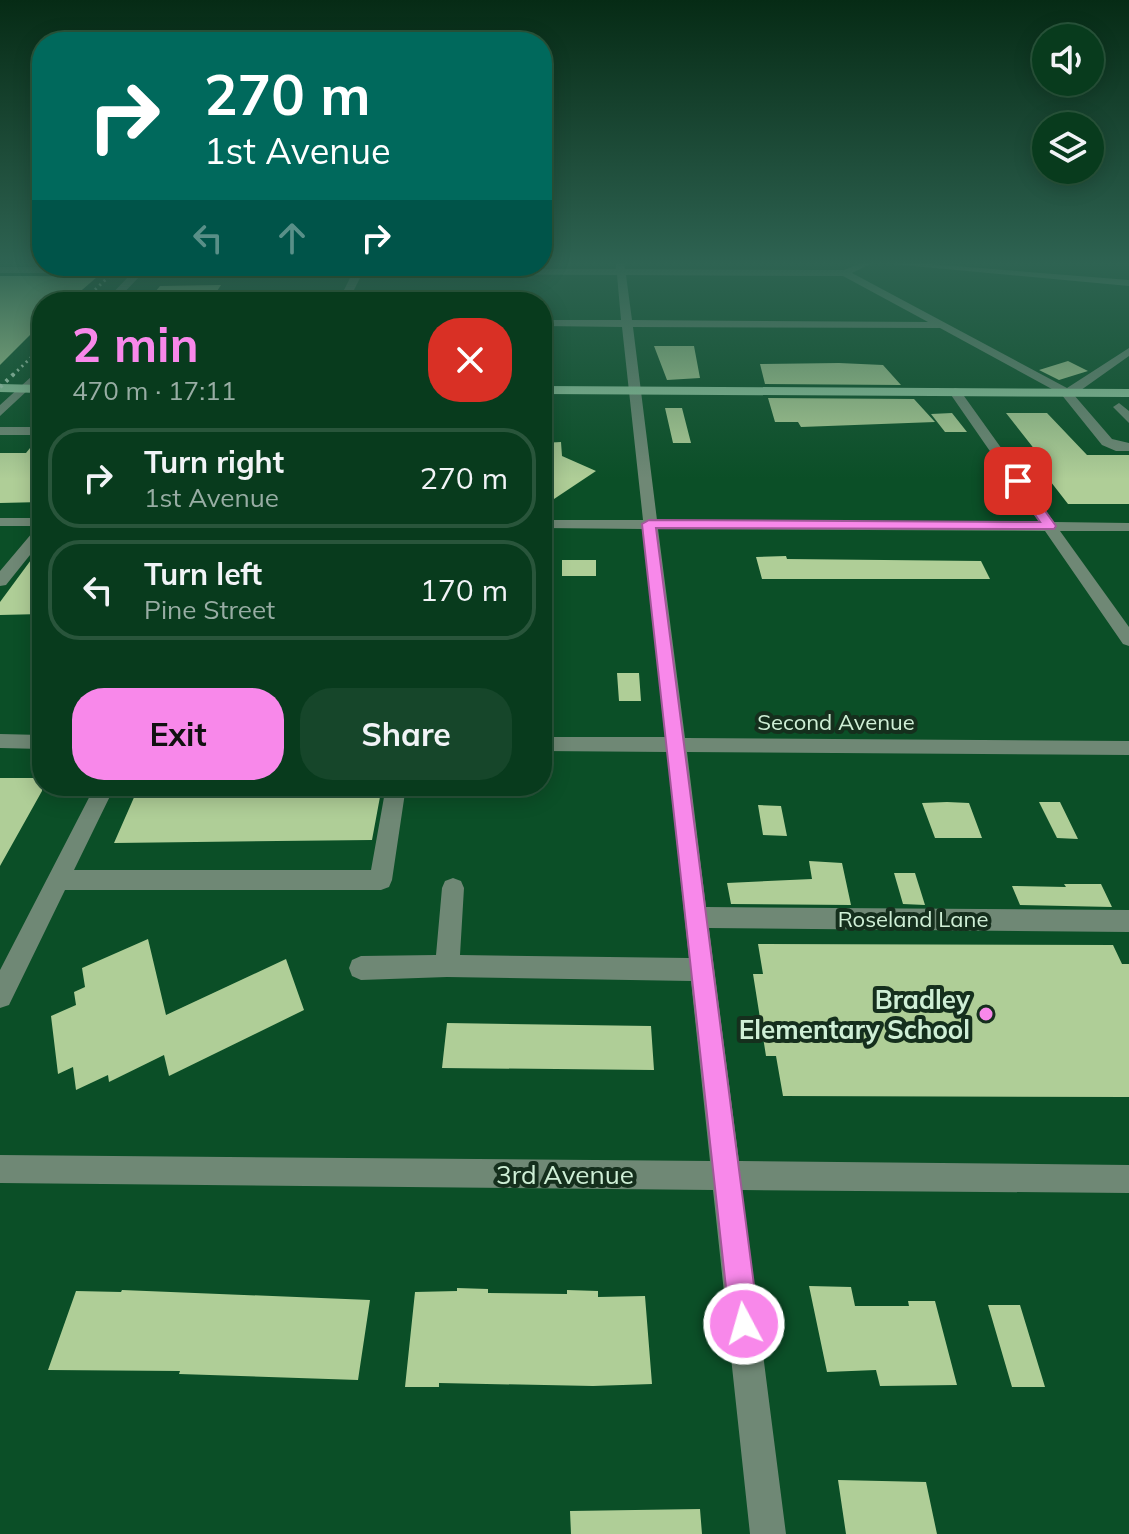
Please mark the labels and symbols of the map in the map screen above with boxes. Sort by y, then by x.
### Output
pin [984,447,1052,515]
street label: Second Avenue [757,708,915,736]
street label: Roseland Lane [838,905,988,933]
place label: Bradley Elementary School [739,983,971,1046]
marker: Bradley Elementary School [977,1005,995,1023]
street label: 3rd Avenue [496,1158,634,1191]
position arrow [702,1282,786,1366]

